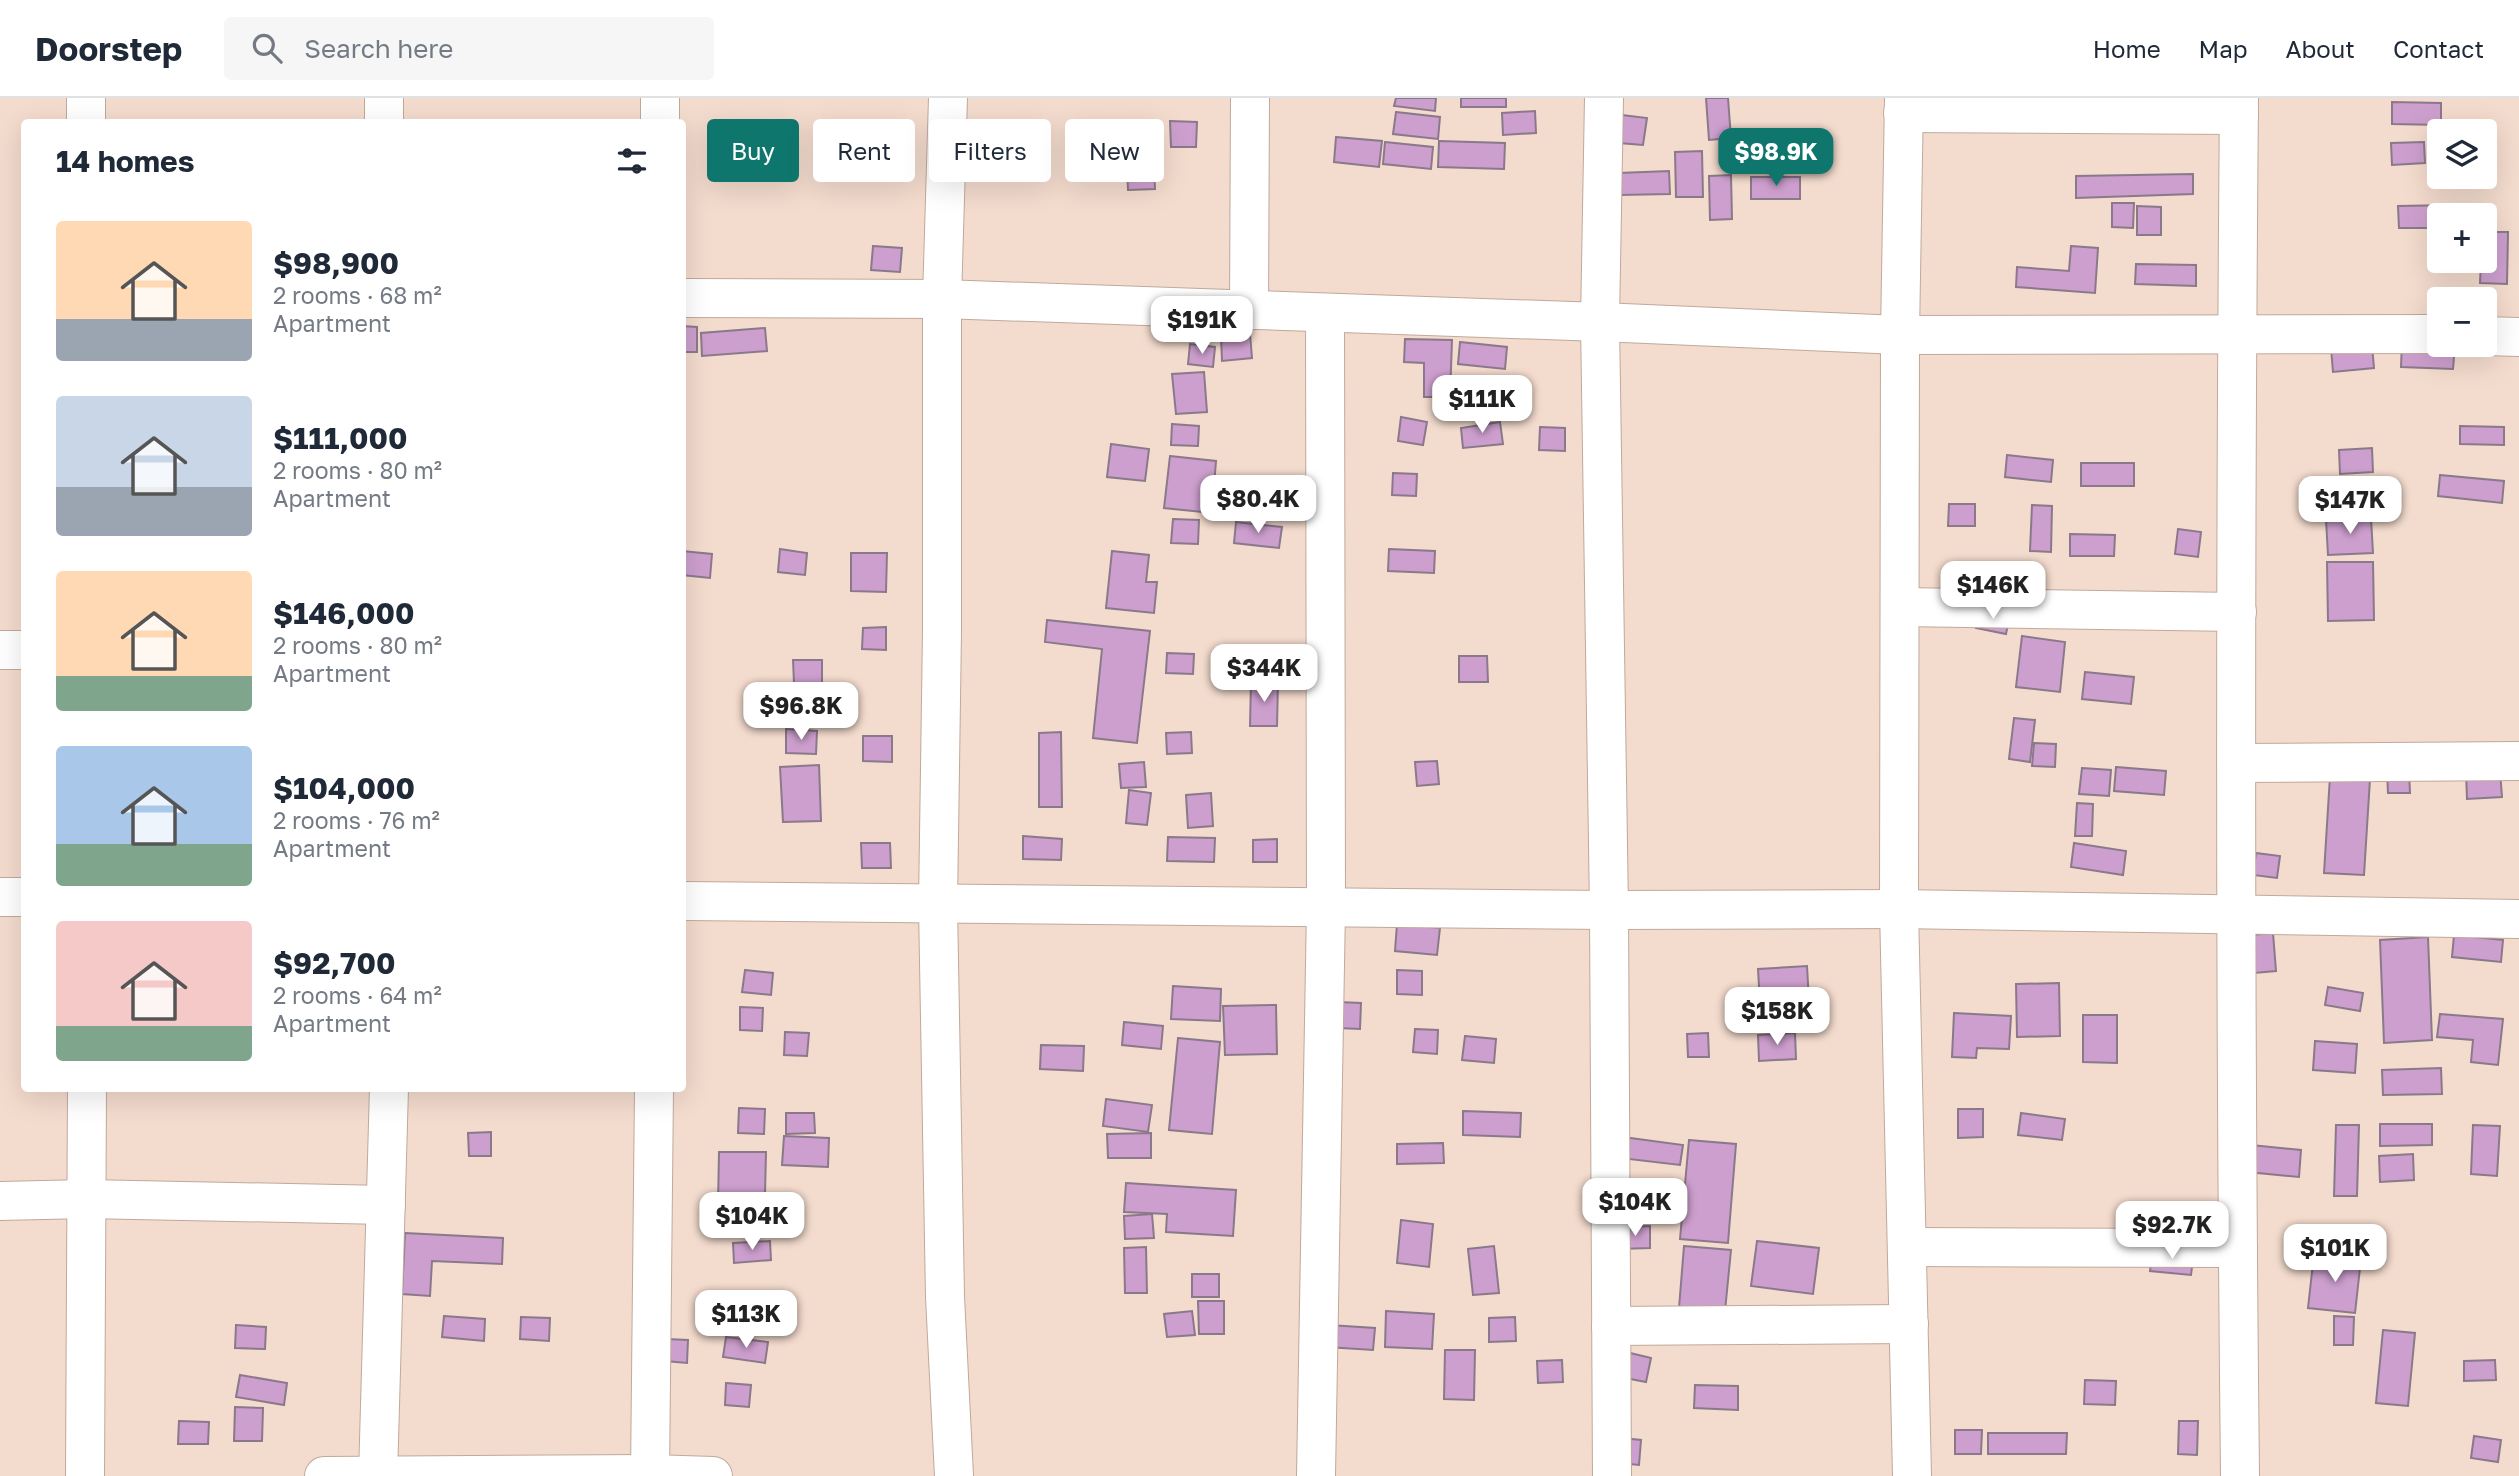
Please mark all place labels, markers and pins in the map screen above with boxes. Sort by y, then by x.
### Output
pin: $98.9K [1719,129,1833,188]
pin: $191K [1153,296,1251,356]
pin: $111K [1433,376,1531,435]
pin: $80.4K [1201,476,1315,535]
pin: $147K [2301,476,2399,536]
pin: $146K [1944,561,2042,621]
pin: $344K [1215,644,1313,704]
pin: $96.8K [744,682,858,742]
pin: $158K [1728,988,1826,1047]
pin: $104K [1586,1178,1684,1238]
pin: $104K [703,1192,801,1252]
pin: $92.7K [2115,1202,2229,1261]
pin: $101K [2286,1224,2384,1284]
pin: $113K [697,1290,795,1350]

